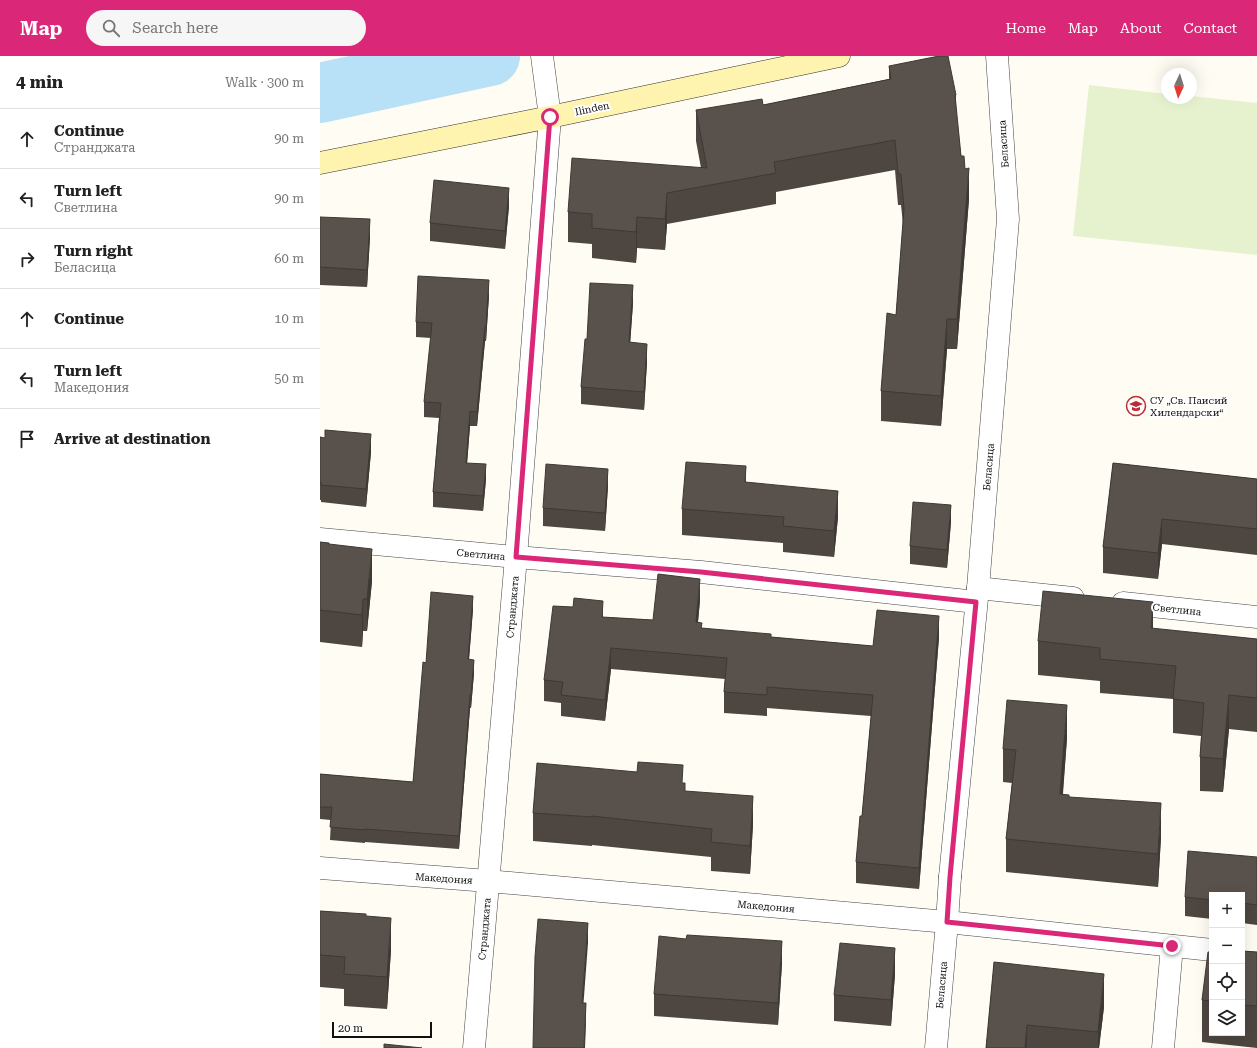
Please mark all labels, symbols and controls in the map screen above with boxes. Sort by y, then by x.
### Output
search box [86,10,366,46]
text: Map [20,17,62,40]
icon: search [100,17,122,39]
text: Search here [132,19,218,37]
text: Home [1005,20,1046,36]
text: Map [1068,20,1098,36]
text: About [1120,20,1162,36]
text: Contact [1184,20,1237,36]
north arrow [1161,68,1197,104]
text: 4 min [16,72,63,92]
text: Walk · 300 m [225,75,304,90]
street label: Ilinden [574,99,611,117]
route start [541,108,559,126]
street label: Беласица [996,119,1011,168]
text: Continue [54,122,124,140]
icon: ahead [16,128,38,150]
text: 90 m [274,131,304,146]
text: Странджата [54,140,135,155]
text: Turn left [54,182,122,200]
icon: left [16,188,38,210]
text: 90 m [274,191,304,206]
text: Светлина [54,200,118,215]
text: Turn right [54,242,133,260]
icon: right [16,248,38,270]
text: 60 m [274,251,304,266]
text: Беласица [54,260,116,275]
icon: ahead [16,308,38,330]
text: Continue [54,310,124,328]
text: 10 m [274,311,304,326]
text: Turn left [54,362,122,380]
icon: left [16,368,38,390]
text: 50 m [274,371,304,386]
text: Македония [54,380,129,395]
school or university icon: СУ „Св. Паисий Хилендарски“ [1125,395,1147,417]
place label: СУ „Св. Паисий Хилендарски“ [1150,395,1228,418]
icon: arrive [16,428,38,450]
text: Arrive at destination [54,430,210,448]
street label: Беласица [981,442,996,491]
street label: Светлина [456,547,506,562]
street label: Странджата [504,575,521,639]
street label: Светлина [1152,601,1202,618]
street label: Македония [415,871,473,886]
map controls [1209,892,1245,1036]
button: + [1209,892,1245,928]
street label: Странджата [476,897,493,961]
street label: Македония [737,899,795,915]
button: − [1209,928,1245,964]
route end [1163,937,1181,955]
street label: Беласица [934,960,949,1009]
button: locate [1209,964,1245,1000]
button: layers [1209,1000,1245,1036]
scale bar [332,1020,432,1039]
text: 20 m [338,1022,363,1035]

